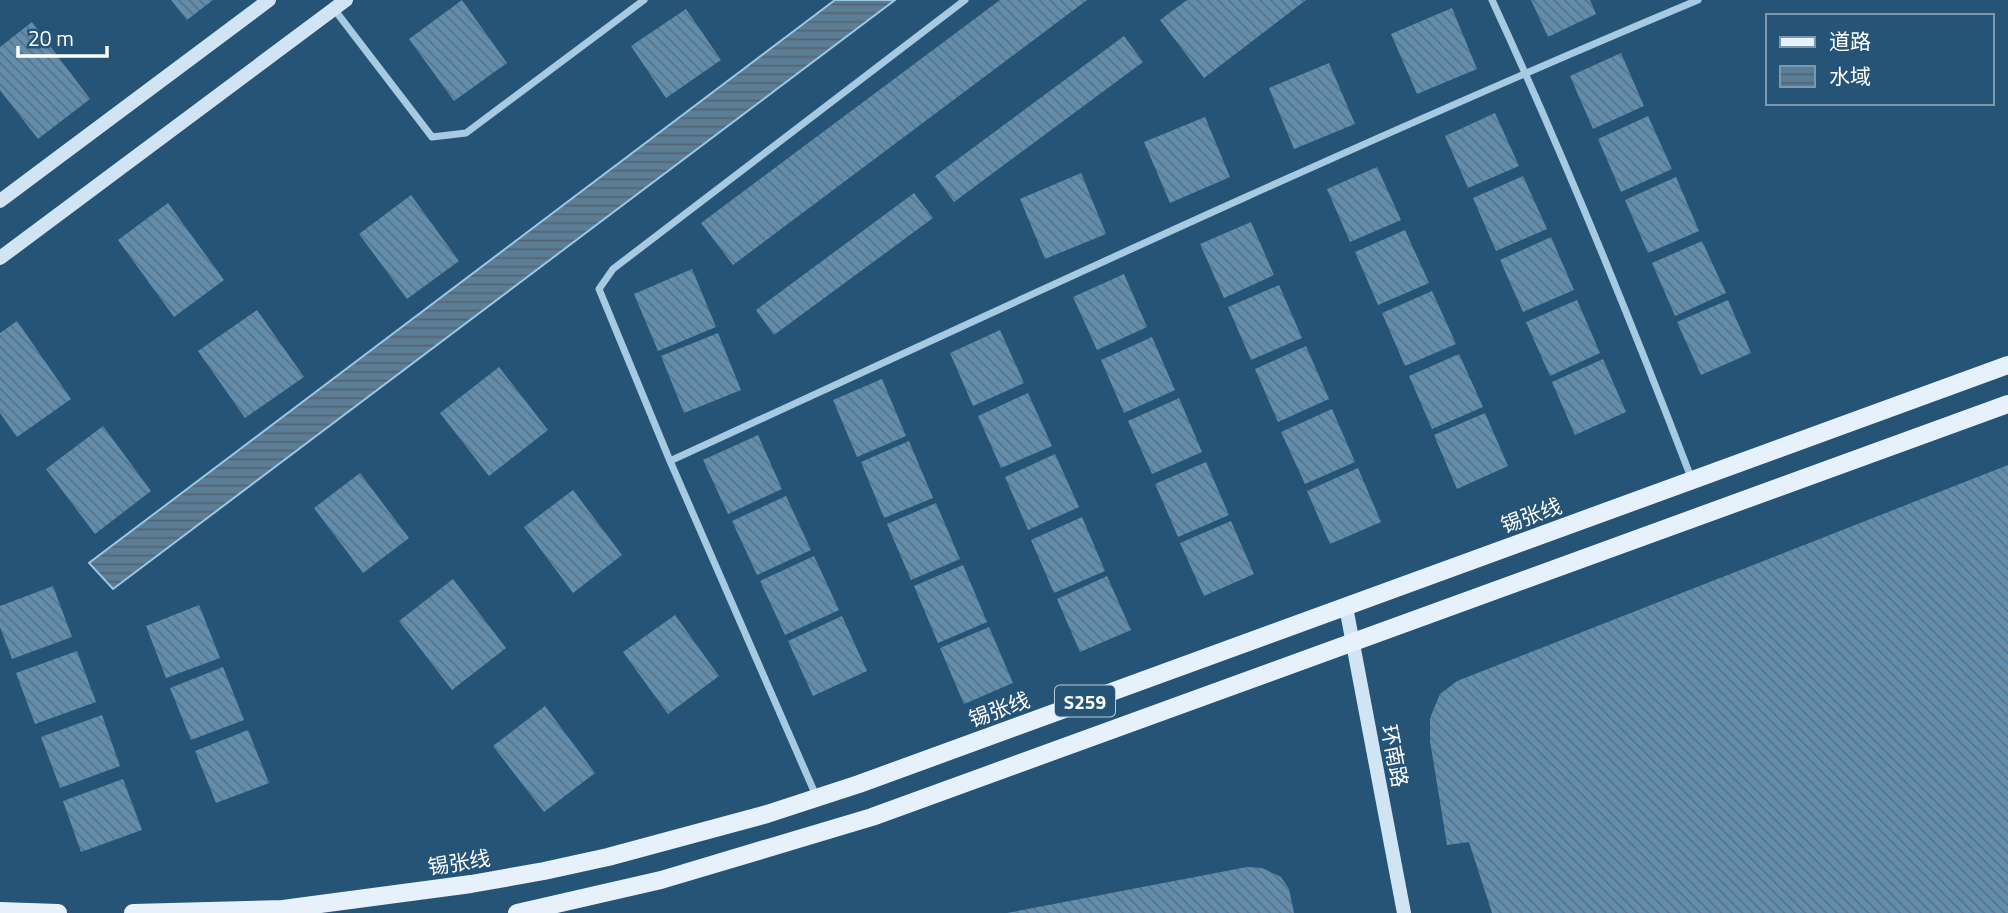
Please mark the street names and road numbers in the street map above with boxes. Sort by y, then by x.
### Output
street label: 锡张线 [1496,489,1566,541]
street label: 锡张线 [964,683,1034,735]
road number: S259 [1055,686,1115,716]
street label: 环南路 [1373,722,1417,790]
street label: 锡张线 [425,841,493,883]

